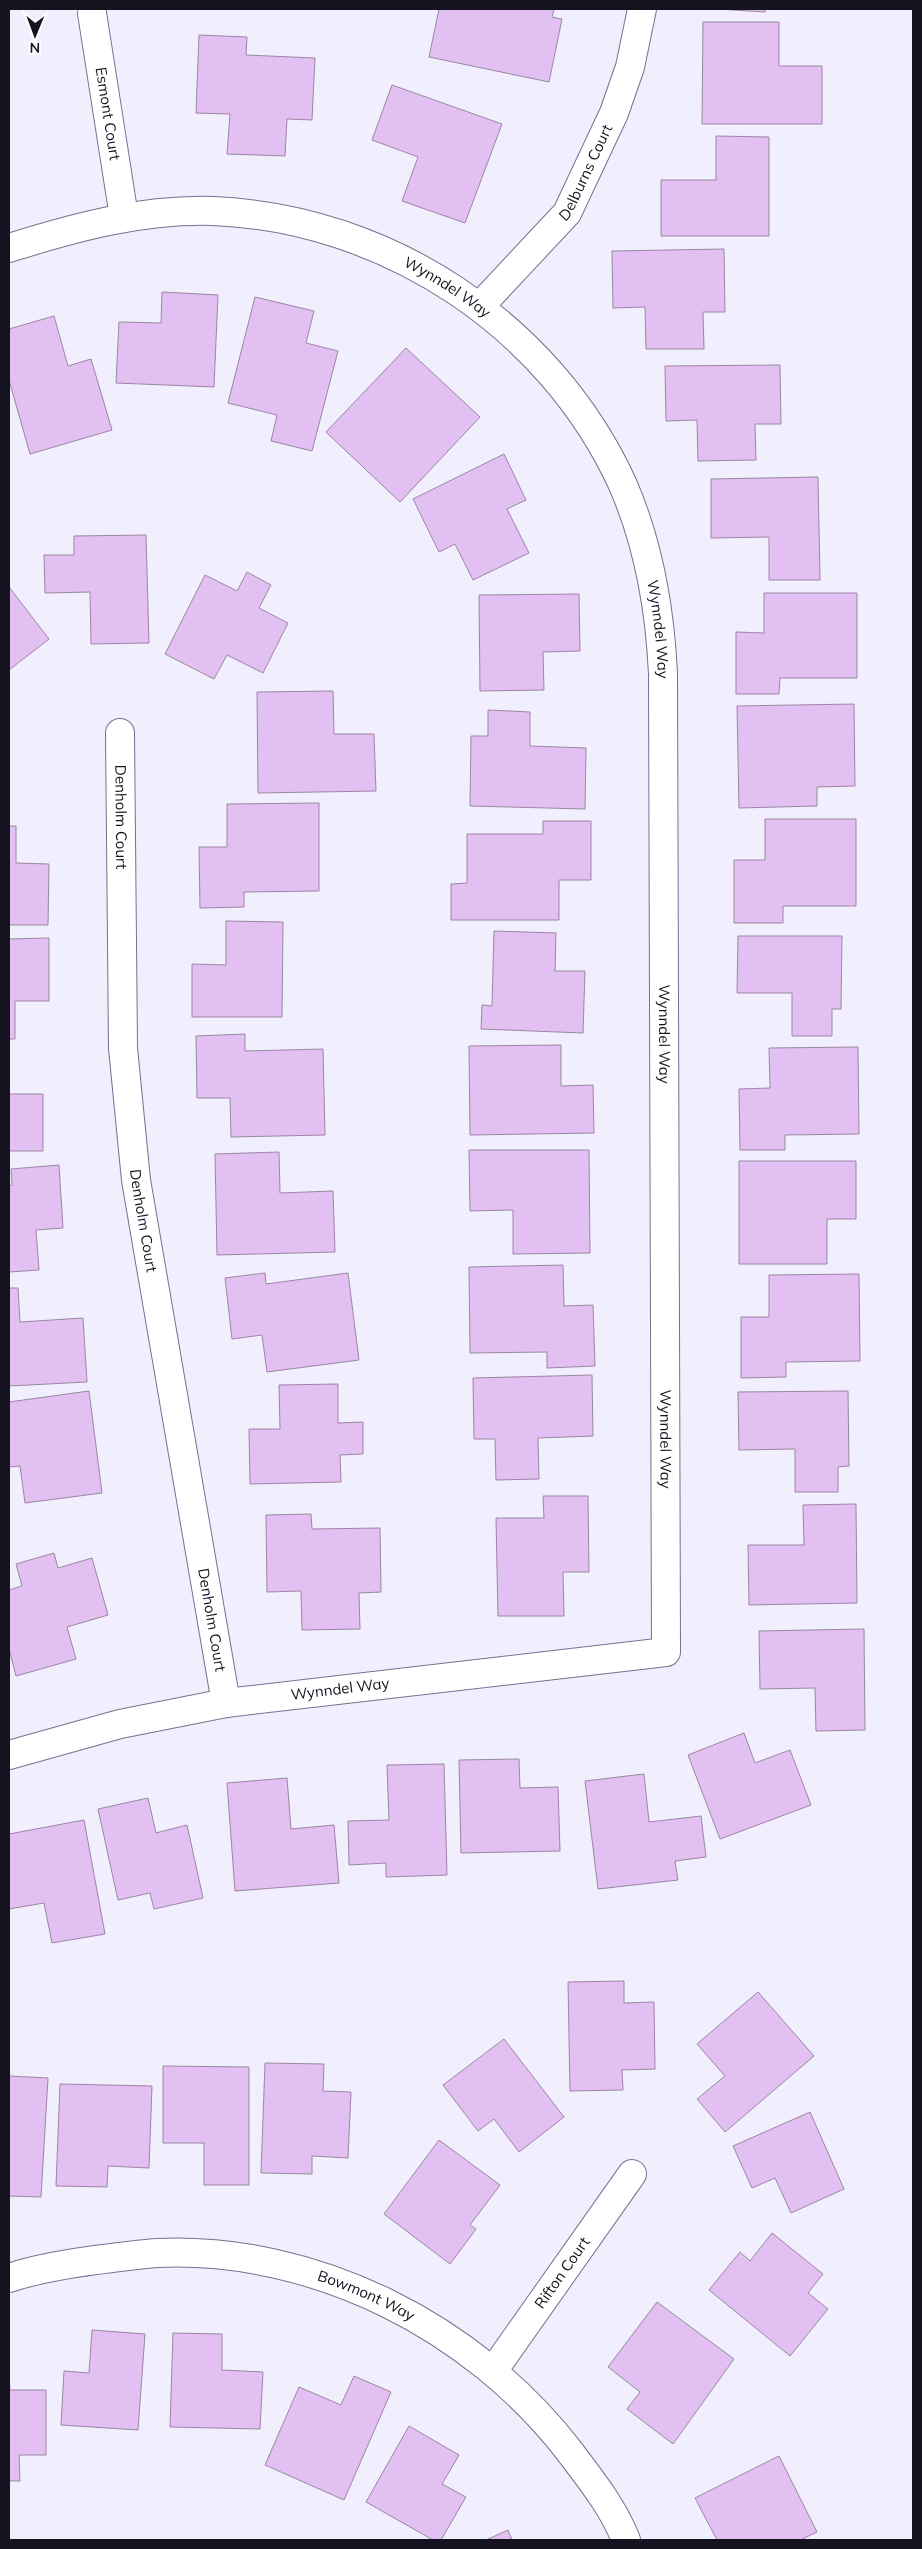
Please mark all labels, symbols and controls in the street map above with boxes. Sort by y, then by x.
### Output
north arrow [10,10,60,60]
text: N [29,39,40,57]
street label: Esmont Court [92,66,125,162]
street label: Delburns Court [555,121,616,225]
street label: Wynndel Way [401,252,495,322]
street label: Wynndel Way [643,578,673,679]
street label: Denholm Court [111,765,131,869]
street label: Wynndel Way [655,984,674,1084]
street label: Denholm Court [126,1168,162,1274]
street label: Wynndel Way [656,1389,675,1489]
street label: Denholm Court [194,1567,230,1673]
street label: Wynndel Way [290,1673,390,1704]
street label: Rifton Court [530,2233,594,2312]
street label: Bowmont Way [315,2266,418,2325]

